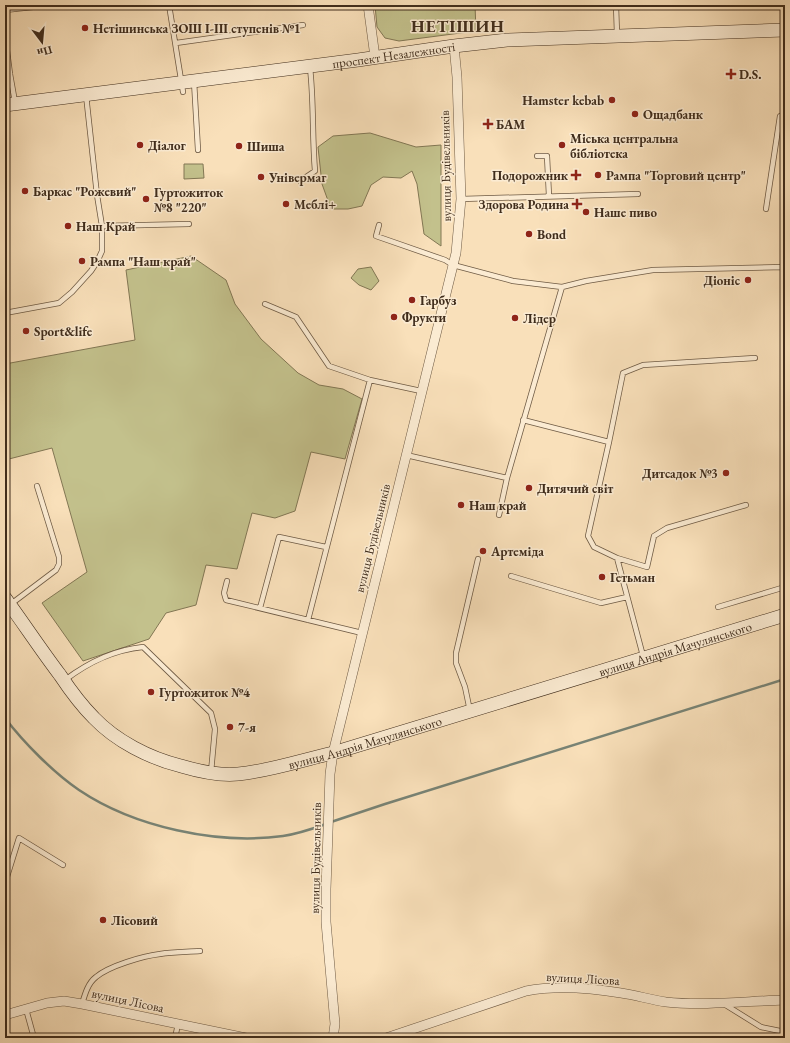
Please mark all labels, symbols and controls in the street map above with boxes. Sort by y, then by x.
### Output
district label: НЕТІШИН [411,15,505,37]
place label: Нетішинська ЗОШ І-ІІІ ступенів №1 [93,20,301,37]
north arrow [22,22,62,62]
marker: Нетішинська ЗОШ І-ІІІ ступенів №1 [80,23,90,33]
street label: проспект Незалежності [331,38,456,72]
text: Пн [35,43,54,61]
place label: D.S. [739,66,761,83]
marker: D.S. [726,69,736,79]
place label: Hamster kebab [522,92,604,109]
marker: Hamster kebab [607,95,617,105]
place label: Ощадбанк [643,106,704,123]
marker: Ощадбанк [630,109,640,119]
street label: вулиця Будівельників [436,110,455,222]
place label: БАМ [496,116,525,133]
marker: БАМ [483,119,493,129]
place label: Міська центральна бібліотека [570,130,679,162]
place label: Діалог [148,137,187,154]
place label: Шиша [247,138,285,155]
marker: Діалог [135,140,145,150]
marker: Міська центральна бібліотека [557,140,567,150]
marker: Шиша [234,141,244,151]
place label: Подорожник [492,167,569,184]
place label: Рампа "Торговий центр" [606,167,746,184]
place label: Універмаг [268,169,327,186]
marker: Подорожник [571,170,581,180]
marker: Рампа "Торговий центр" [593,170,603,180]
marker: Універмаг [256,172,266,182]
place label: Баркас "Рожевий" [33,183,137,200]
place label: Гуртожиток №8 "220" [154,184,224,216]
marker: Баркас "Рожевий" [20,186,30,196]
marker: Гуртожиток №8 "220" [141,194,151,204]
place label: Меблі+ [294,196,336,213]
place label: Здорова Родина [478,196,569,213]
marker: Меблі+ [281,199,291,209]
marker: Здорова Родина [572,199,582,209]
place label: Наше пиво [594,204,657,221]
marker: Наше пиво [581,207,591,217]
place label: Наш Край [76,218,136,235]
marker: Наш Край [63,221,73,231]
place label: Bond [537,226,567,243]
marker: Bond [524,229,534,239]
place label: Рампа "Наш край" [90,253,196,270]
marker: Рампа "Наш край" [77,256,87,266]
place label: Діоніс [704,272,741,289]
marker: Діоніс [743,275,753,285]
place label: Гарбуз [420,292,457,309]
marker: Гарбуз [407,295,417,305]
place label: Фрукти [402,309,447,326]
place label: Лідер [523,310,556,327]
marker: Фрукти [389,312,399,322]
marker: Лідер [510,313,520,323]
place label: Sport&life [34,323,93,340]
marker: Sport&life [21,326,31,336]
place label: Дитсадок №3 [642,465,718,482]
marker: Дитсадок №3 [721,468,731,478]
place label: Дитячий світ [537,480,613,497]
street label: вулиця Будівельників [351,482,394,594]
marker: Дитячий світ [524,483,534,493]
place label: Наш край [469,497,527,514]
marker: Наш край [456,500,466,510]
place label: Артеміда [490,543,544,560]
marker: Артеміда [478,546,488,556]
place label: Гетьман [610,569,656,586]
marker: Гетьман [597,572,607,582]
street label: вулиця Андрія Мачулянського [597,618,754,680]
place label: Гуртожиток №4 [159,684,250,701]
marker: Гуртожиток №4 [146,687,156,697]
street label: вулиця Андрія Мачулянського [287,712,444,773]
place label: 7-я [238,719,256,736]
marker: 7-я [225,722,235,732]
street label: вулиця Будівельників [306,802,325,914]
place label: Лісовий [111,912,158,929]
marker: Лісовий [98,915,108,925]
street label: вулиця Лісова [546,968,621,989]
street label: вулиця Лісова [90,985,166,1017]

